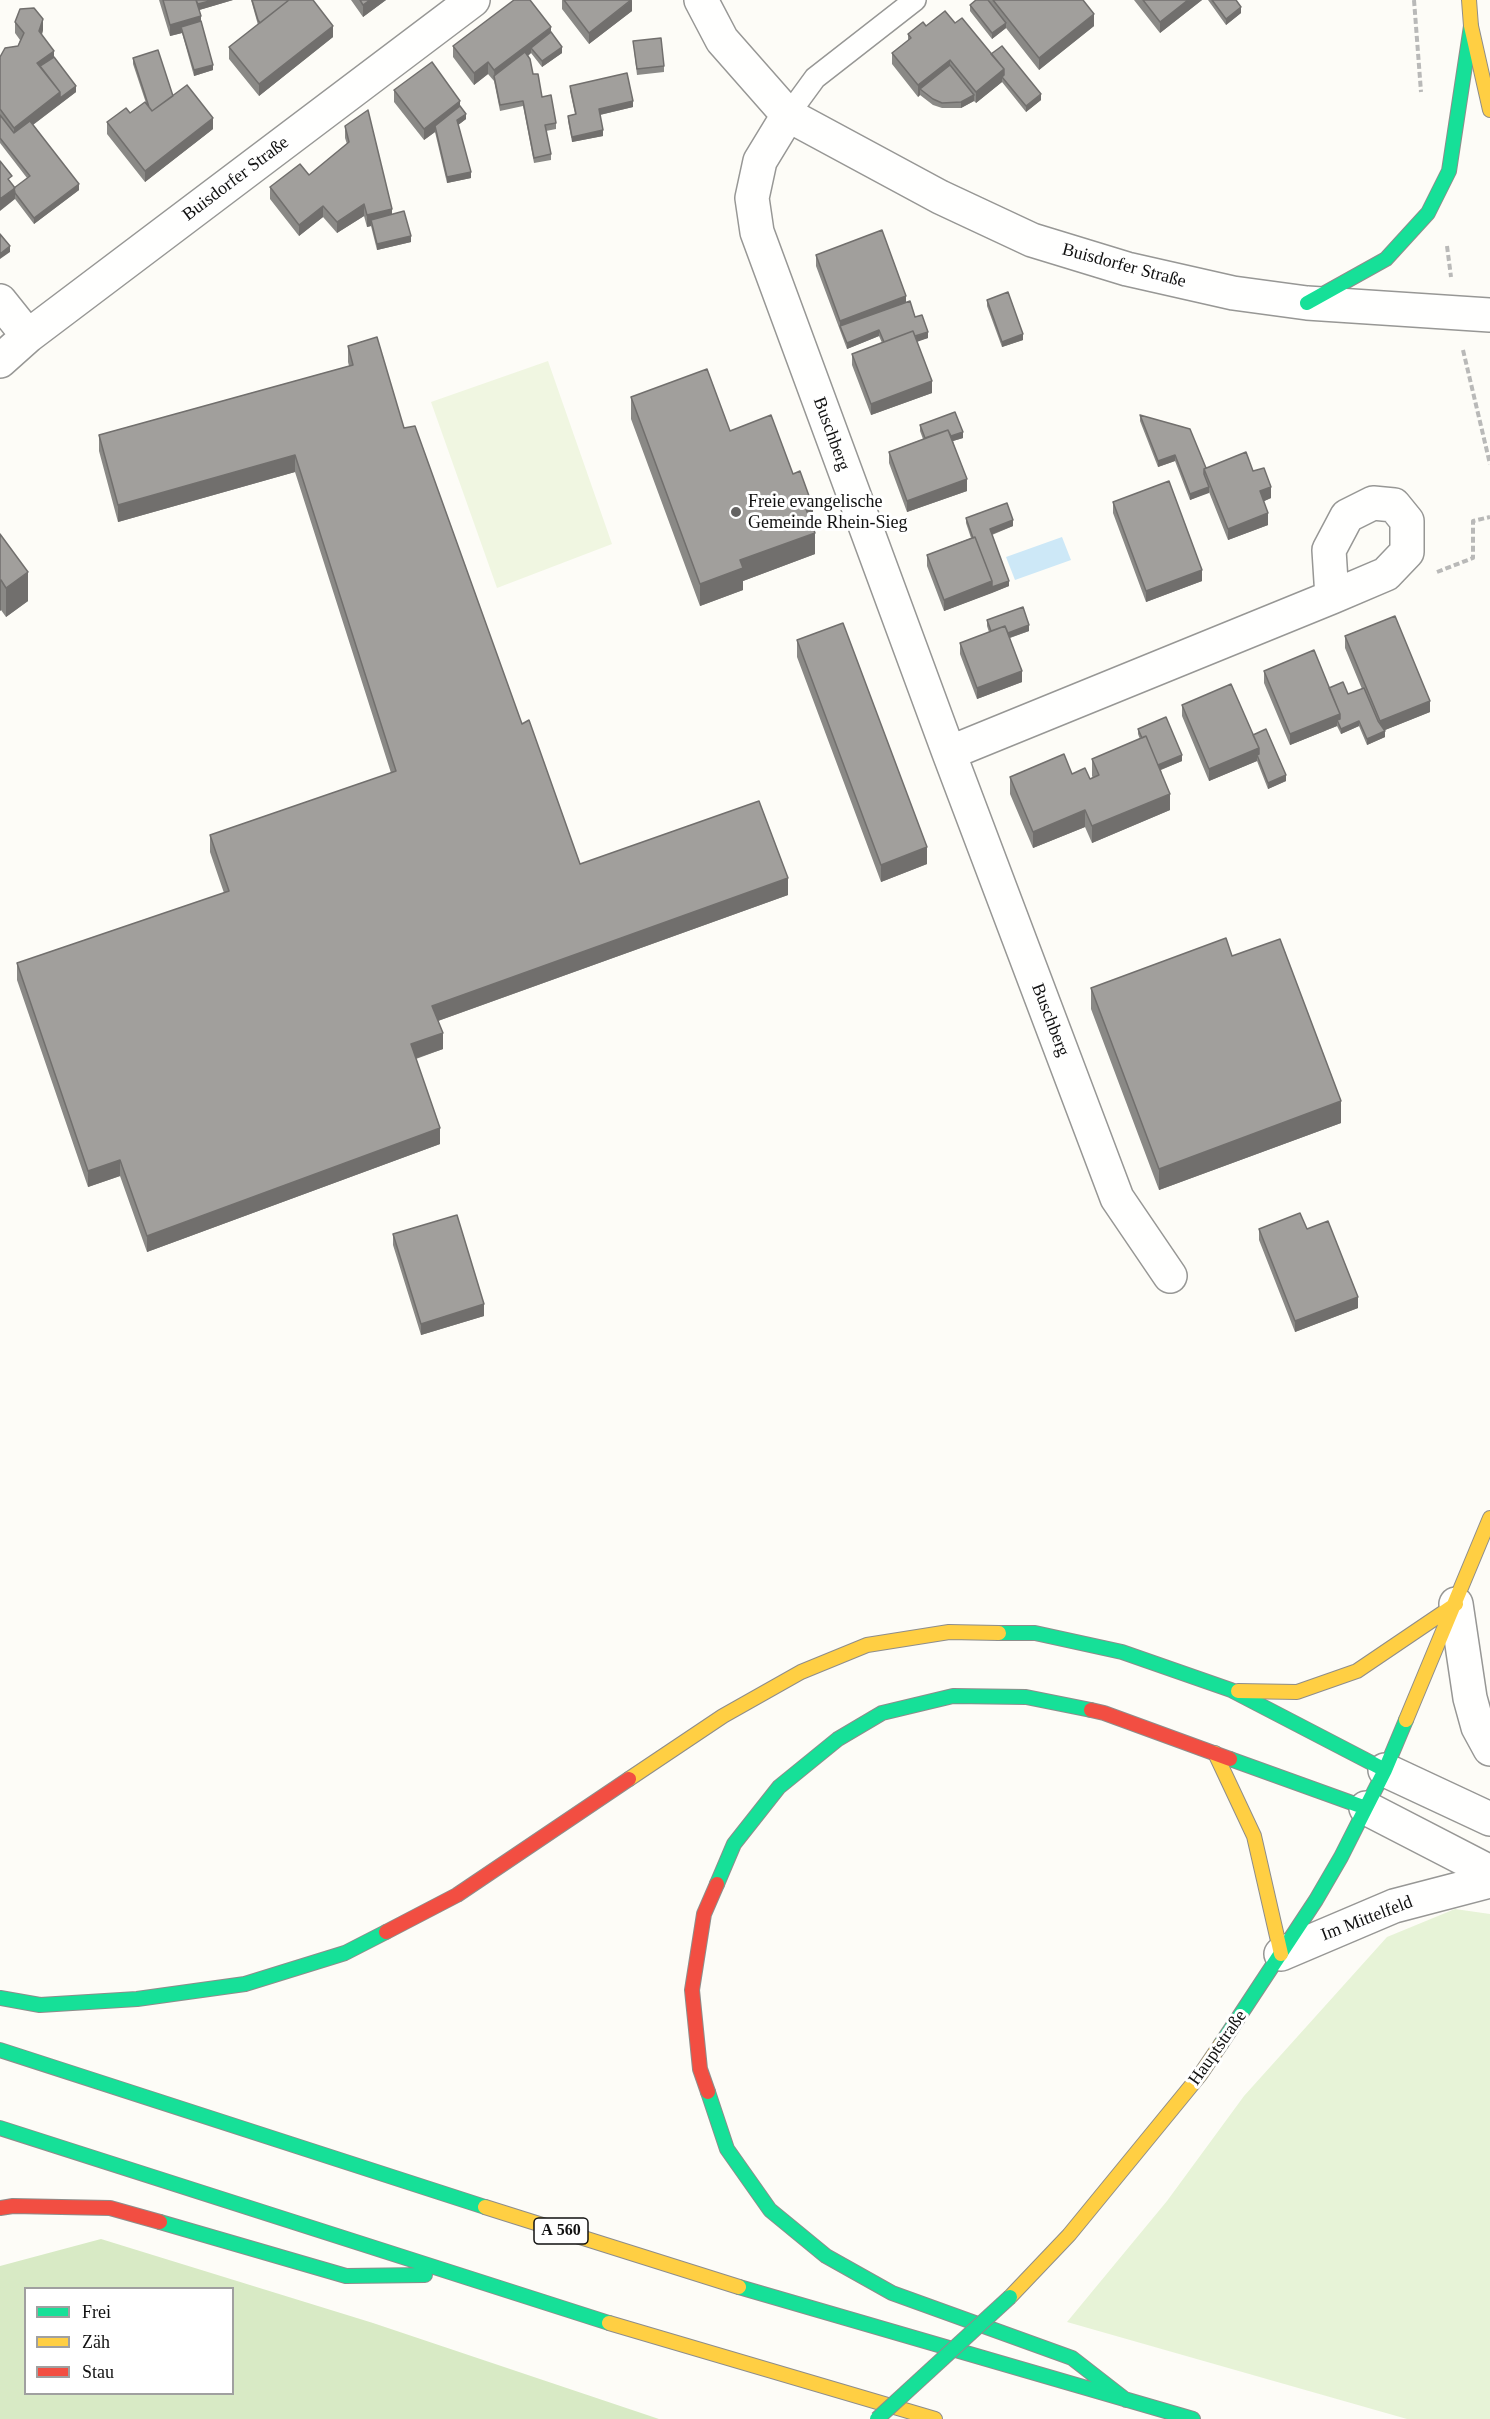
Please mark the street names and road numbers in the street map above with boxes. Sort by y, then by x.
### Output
street label: Buisdorfer Straße [179,132,293,226]
street label: Buisdorfer Straße [1060,239,1188,293]
street label: Buschberg [808,394,854,474]
street label: Buschberg [1026,980,1074,1060]
street label: Im Mittelfeld [1318,1892,1416,1946]
street label: Hauptstraße [1184,2006,1252,2090]
road number: A 560 [534,2218,588,2244]

